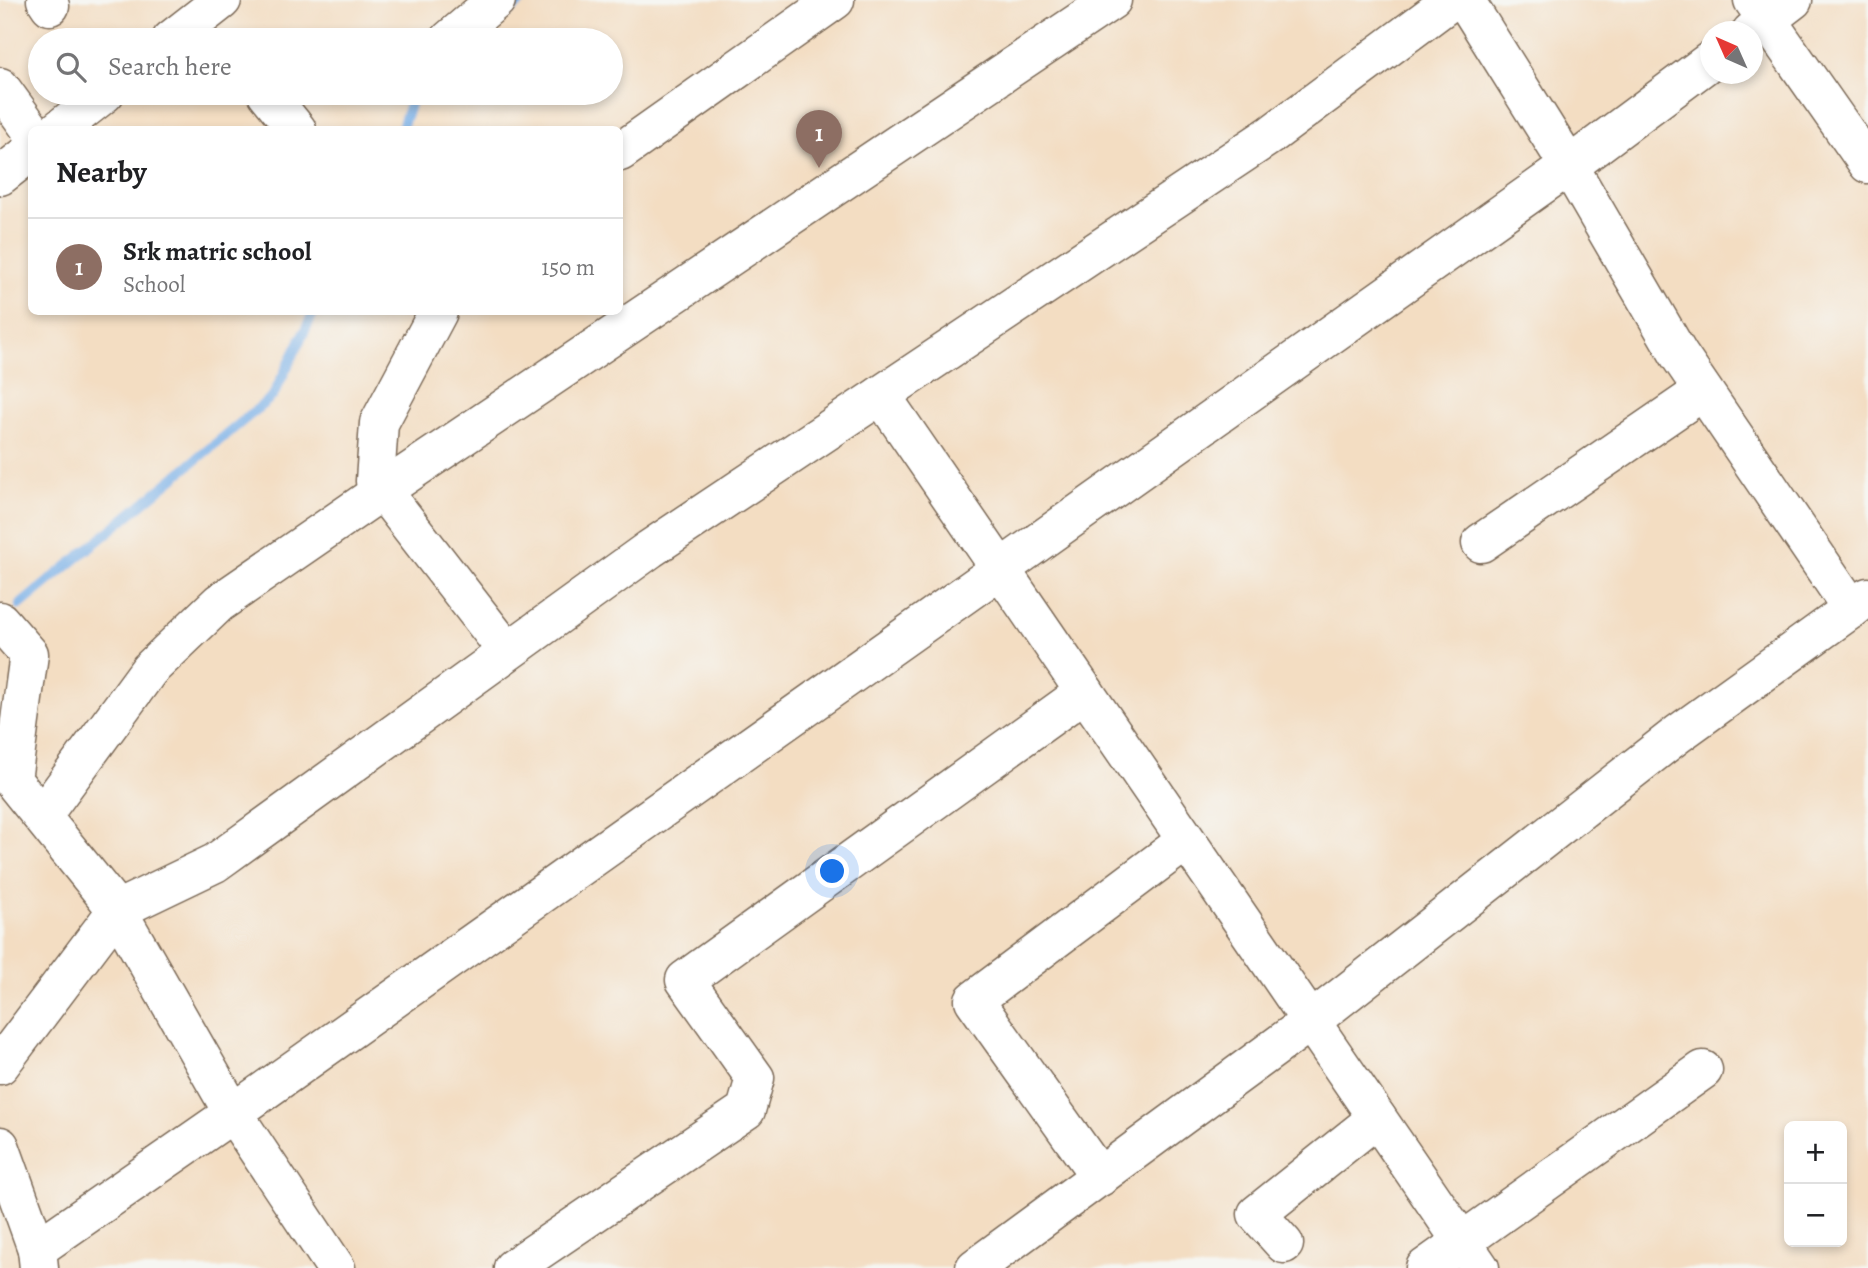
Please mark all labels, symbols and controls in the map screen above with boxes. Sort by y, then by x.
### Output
north arrow [1700,21,1763,84]
search box [28,28,623,105]
icon: search [52,48,90,86]
text: Search here [108,49,232,84]
pin: 1 [796,110,842,168]
text: Nearby [56,152,147,192]
text: Srk matric school [123,234,312,269]
text: 1 [75,252,83,283]
text: 150 m [541,252,595,283]
text: School [123,269,185,300]
your location [815,854,849,888]
map controls [1784,1121,1847,1247]
button: + [1784,1121,1847,1184]
button: − [1784,1184,1847,1247]

